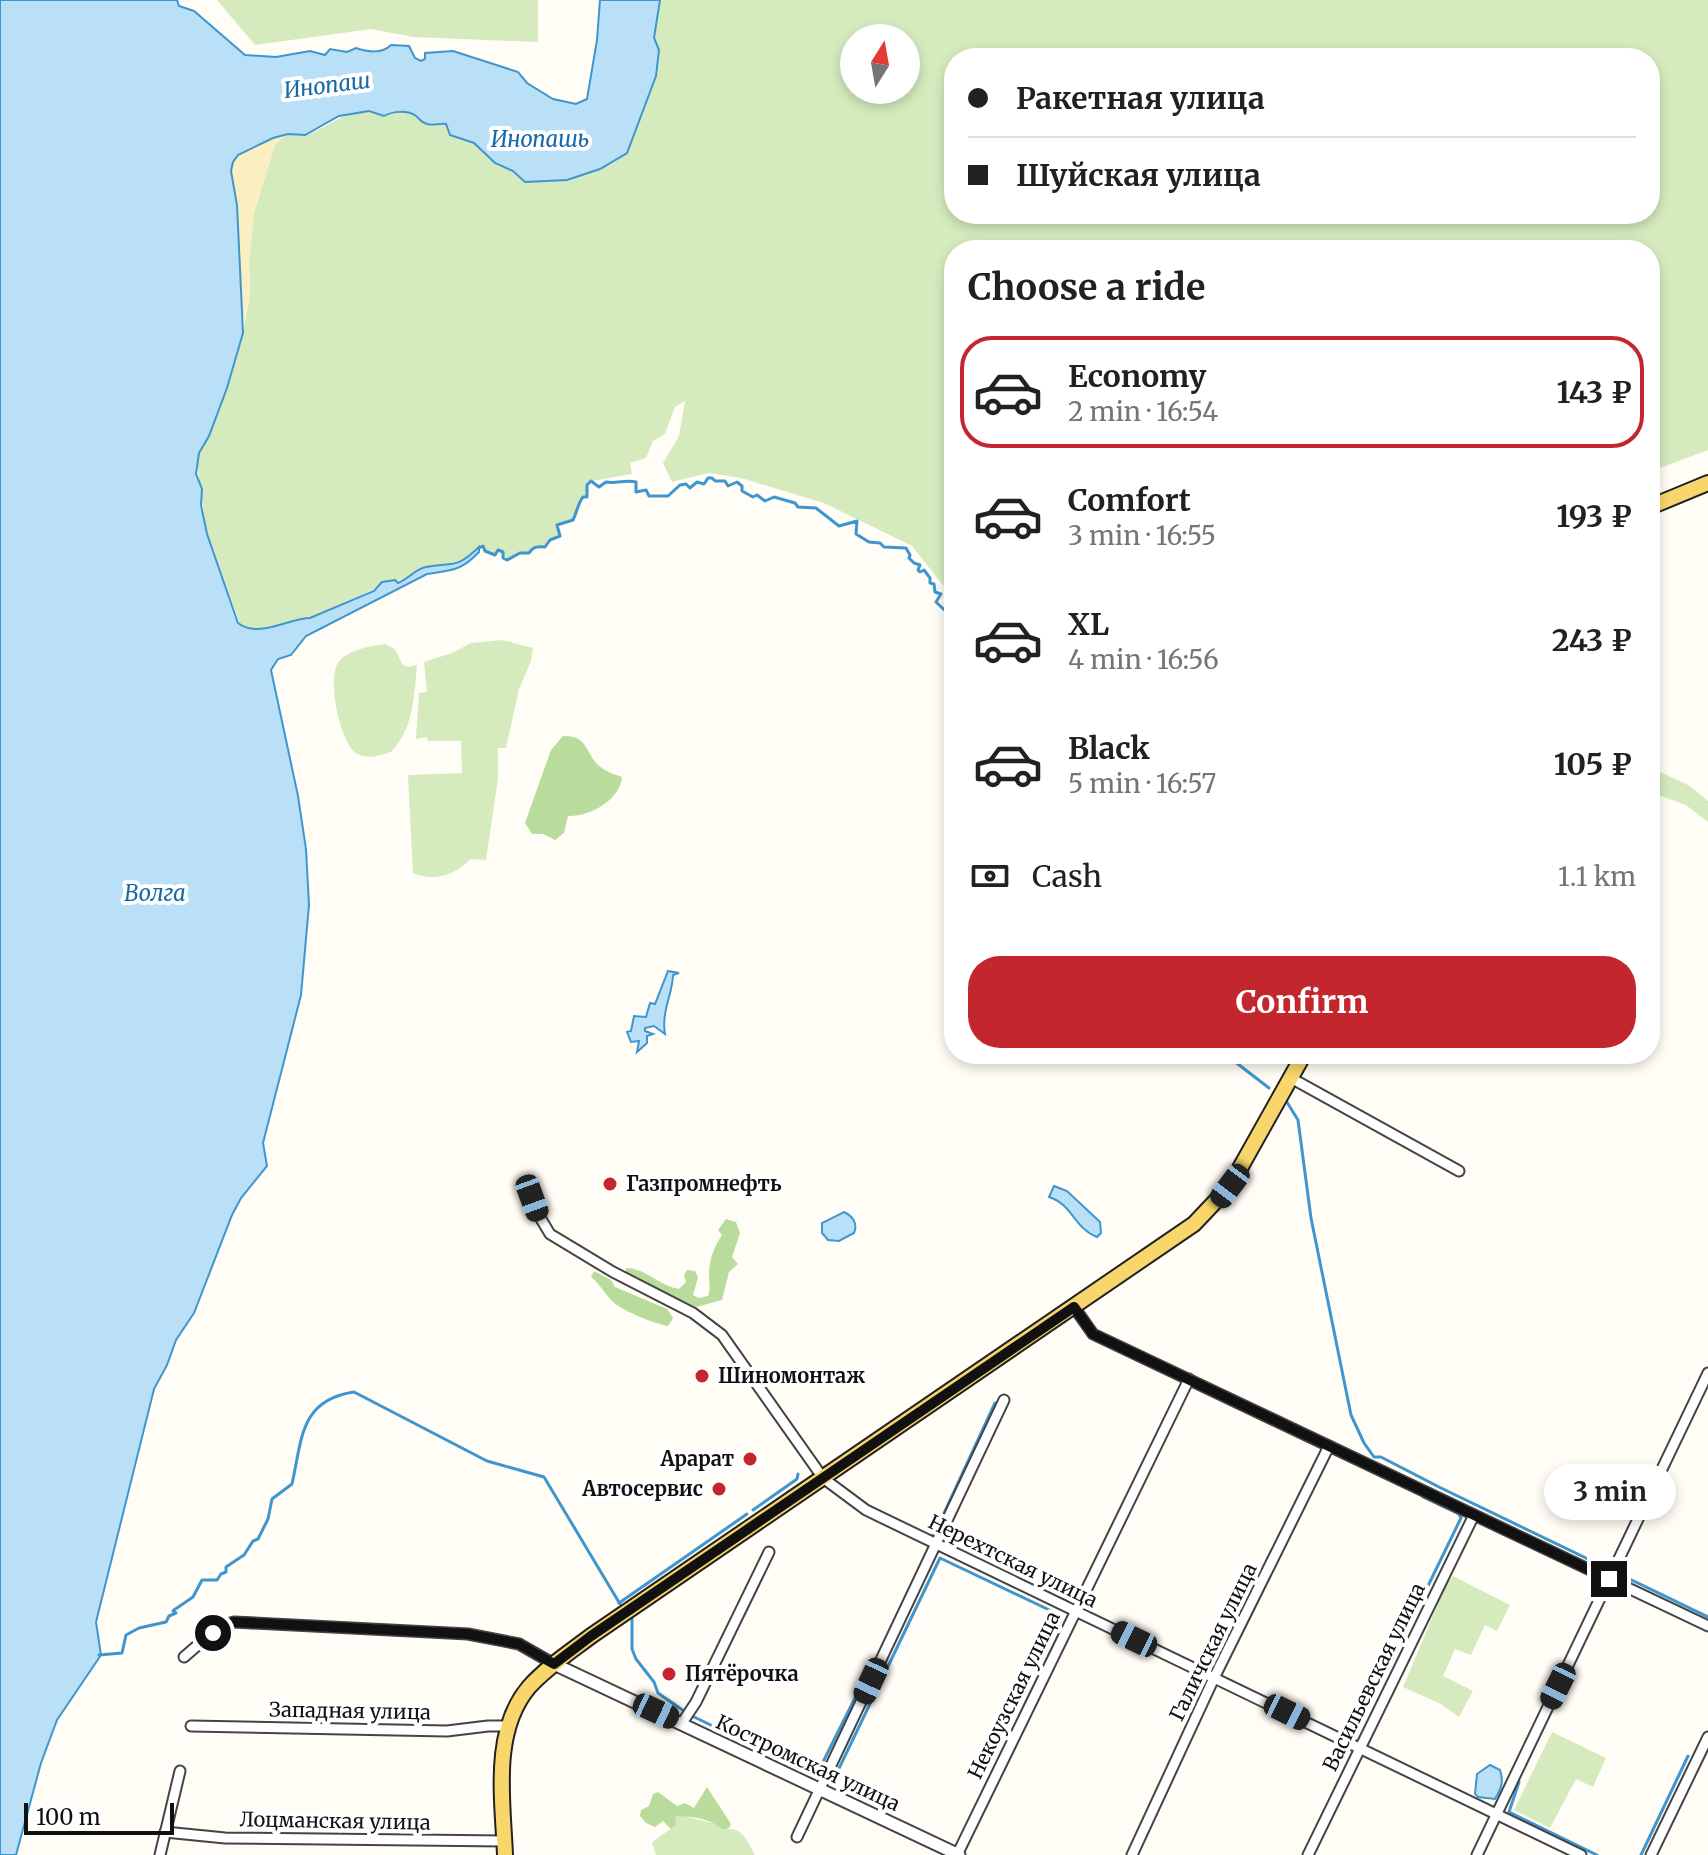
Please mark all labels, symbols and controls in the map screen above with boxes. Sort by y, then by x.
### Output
north arrow [840,24,920,104]
map controls [840,24,920,104]
water label: Инопаш [282,66,372,104]
text: Ракетная улица [1016,79,1265,117]
water label: Инопашь [491,125,589,153]
text: Шуйская улица [1016,156,1261,194]
text: Choose a ride [968,265,1205,310]
icon: car [972,356,1044,428]
text: Economy [1068,357,1206,395]
text: 143 ₽ [1557,373,1632,411]
text: 2 min · 16:54 [1068,395,1218,428]
icon: car [972,480,1044,552]
text: Comfort [1068,481,1191,519]
text: 193 ₽ [1556,497,1632,535]
text: 3 min · 16:55 [1068,519,1216,552]
icon: car [972,604,1044,676]
text: XL [1068,605,1109,643]
text: 243 ₽ [1552,621,1632,659]
text: 4 min · 16:56 [1068,643,1219,676]
icon: car [972,728,1044,800]
text: Black [1068,729,1150,767]
text: 105 ₽ [1554,745,1632,783]
text: 5 min · 16:57 [1068,767,1216,800]
icon: cash [968,854,1012,898]
text: Cash [1032,857,1102,895]
text: 1.1 km [1558,860,1636,893]
water label: Волга [124,879,186,907]
button: Confirm [968,956,1636,1048]
car [1206,1160,1254,1212]
car [513,1171,551,1225]
place label: Газпромнефть [626,1171,782,1196]
marker: Газпромнефть [601,1175,619,1193]
place label: Шиномонтаж [718,1363,865,1388]
marker: Шиномонтаж [693,1367,711,1385]
place label: Арарат [659,1446,734,1471]
marker: Арарат [741,1450,759,1468]
callout: 3 min [1543,1463,1675,1519]
text: 3 min [1573,1475,1647,1508]
place label: Автосервис [581,1476,703,1501]
marker: Автосервис [710,1480,728,1498]
street label: Нерехтская улица [925,1509,1102,1612]
street label: Галичская улица [1163,1558,1262,1725]
route end [1591,1561,1627,1597]
street label: Васильевская улица [1317,1578,1430,1775]
street label: Некоузская улица [962,1607,1065,1783]
route start [195,1615,231,1651]
car [1107,1618,1161,1660]
car [850,1654,892,1708]
car [1537,1659,1579,1713]
place label: Пятёрочка [685,1661,799,1686]
marker: Пятёрочка [660,1665,678,1683]
car [629,1690,683,1732]
car [1260,1691,1314,1733]
street label: Западная улица [269,1697,431,1724]
street label: Костромская улица [712,1709,904,1816]
scale bar [24,1799,174,1835]
text: 100 m [36,1803,101,1831]
street label: Лоцманская улица [239,1806,431,1835]

